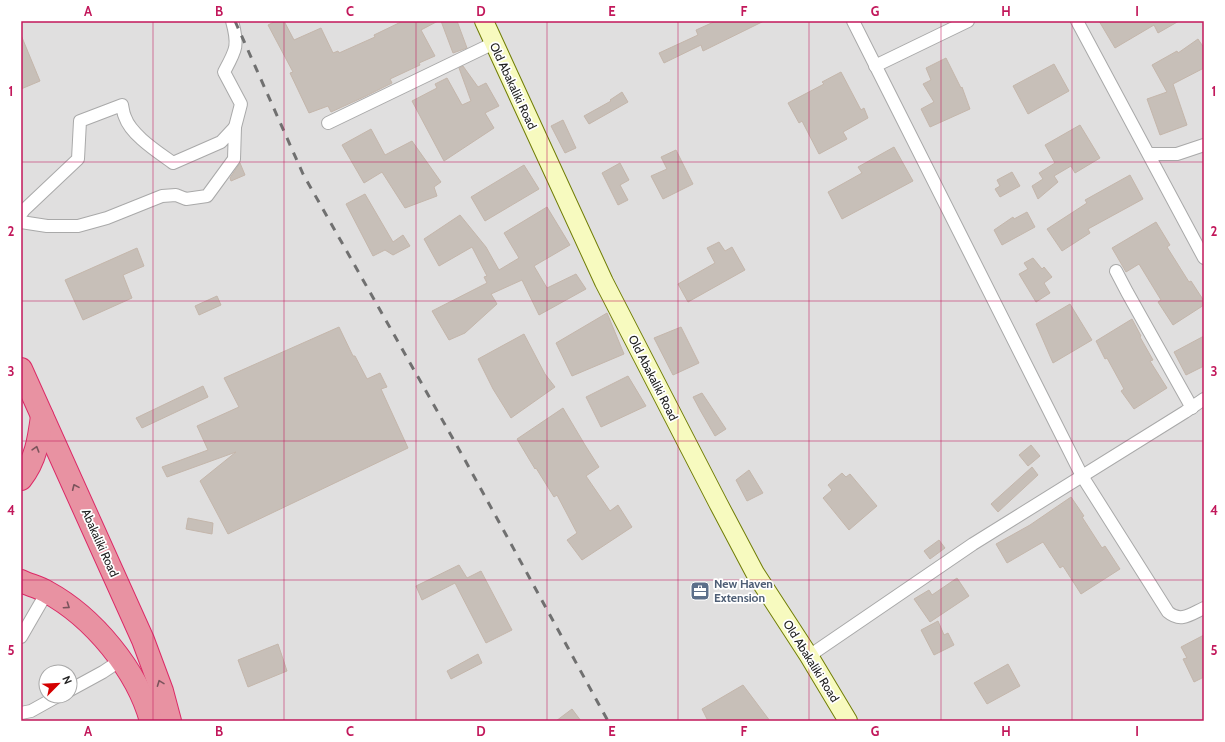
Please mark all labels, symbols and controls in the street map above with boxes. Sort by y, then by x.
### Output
text: A [84,3,93,19]
text: B [215,3,223,19]
text: C [346,3,354,19]
text: D [476,3,486,19]
text: E [608,3,616,19]
text: F [741,3,748,19]
text: G [871,3,880,19]
text: H [1001,3,1011,19]
text: I [1135,3,1139,19]
street label: Old Abakaliki Road [487,40,540,132]
text: 1 [9,83,13,99]
text: 1 [1212,83,1216,99]
text: 2 [8,223,15,239]
text: 2 [1211,223,1218,239]
street label: Old Abakaliki Road [625,332,682,423]
text: 3 [7,363,15,379]
text: 3 [1210,363,1218,379]
one-way arrow [31,445,40,452]
one-way arrow [71,484,79,491]
text: 4 [7,502,15,518]
text: 4 [1210,502,1218,518]
street label: Abakaliki Road [79,506,122,579]
place label: New Haven Extension [714,576,773,605]
office icon: New Haven Extension [689,580,711,602]
one-way arrow [63,601,70,608]
street label: Old Abakaliki Road [780,617,843,705]
text: 5 [8,642,15,658]
text: 5 [1211,642,1218,658]
north arrow [38,664,78,704]
text: N [59,674,75,686]
one-way arrow [156,680,164,687]
text: A [84,723,93,739]
text: B [215,723,223,739]
text: C [346,723,354,739]
text: D [476,723,486,739]
text: E [608,723,616,739]
text: F [741,723,748,739]
text: G [871,723,880,739]
text: H [1001,723,1011,739]
text: I [1135,723,1139,739]

